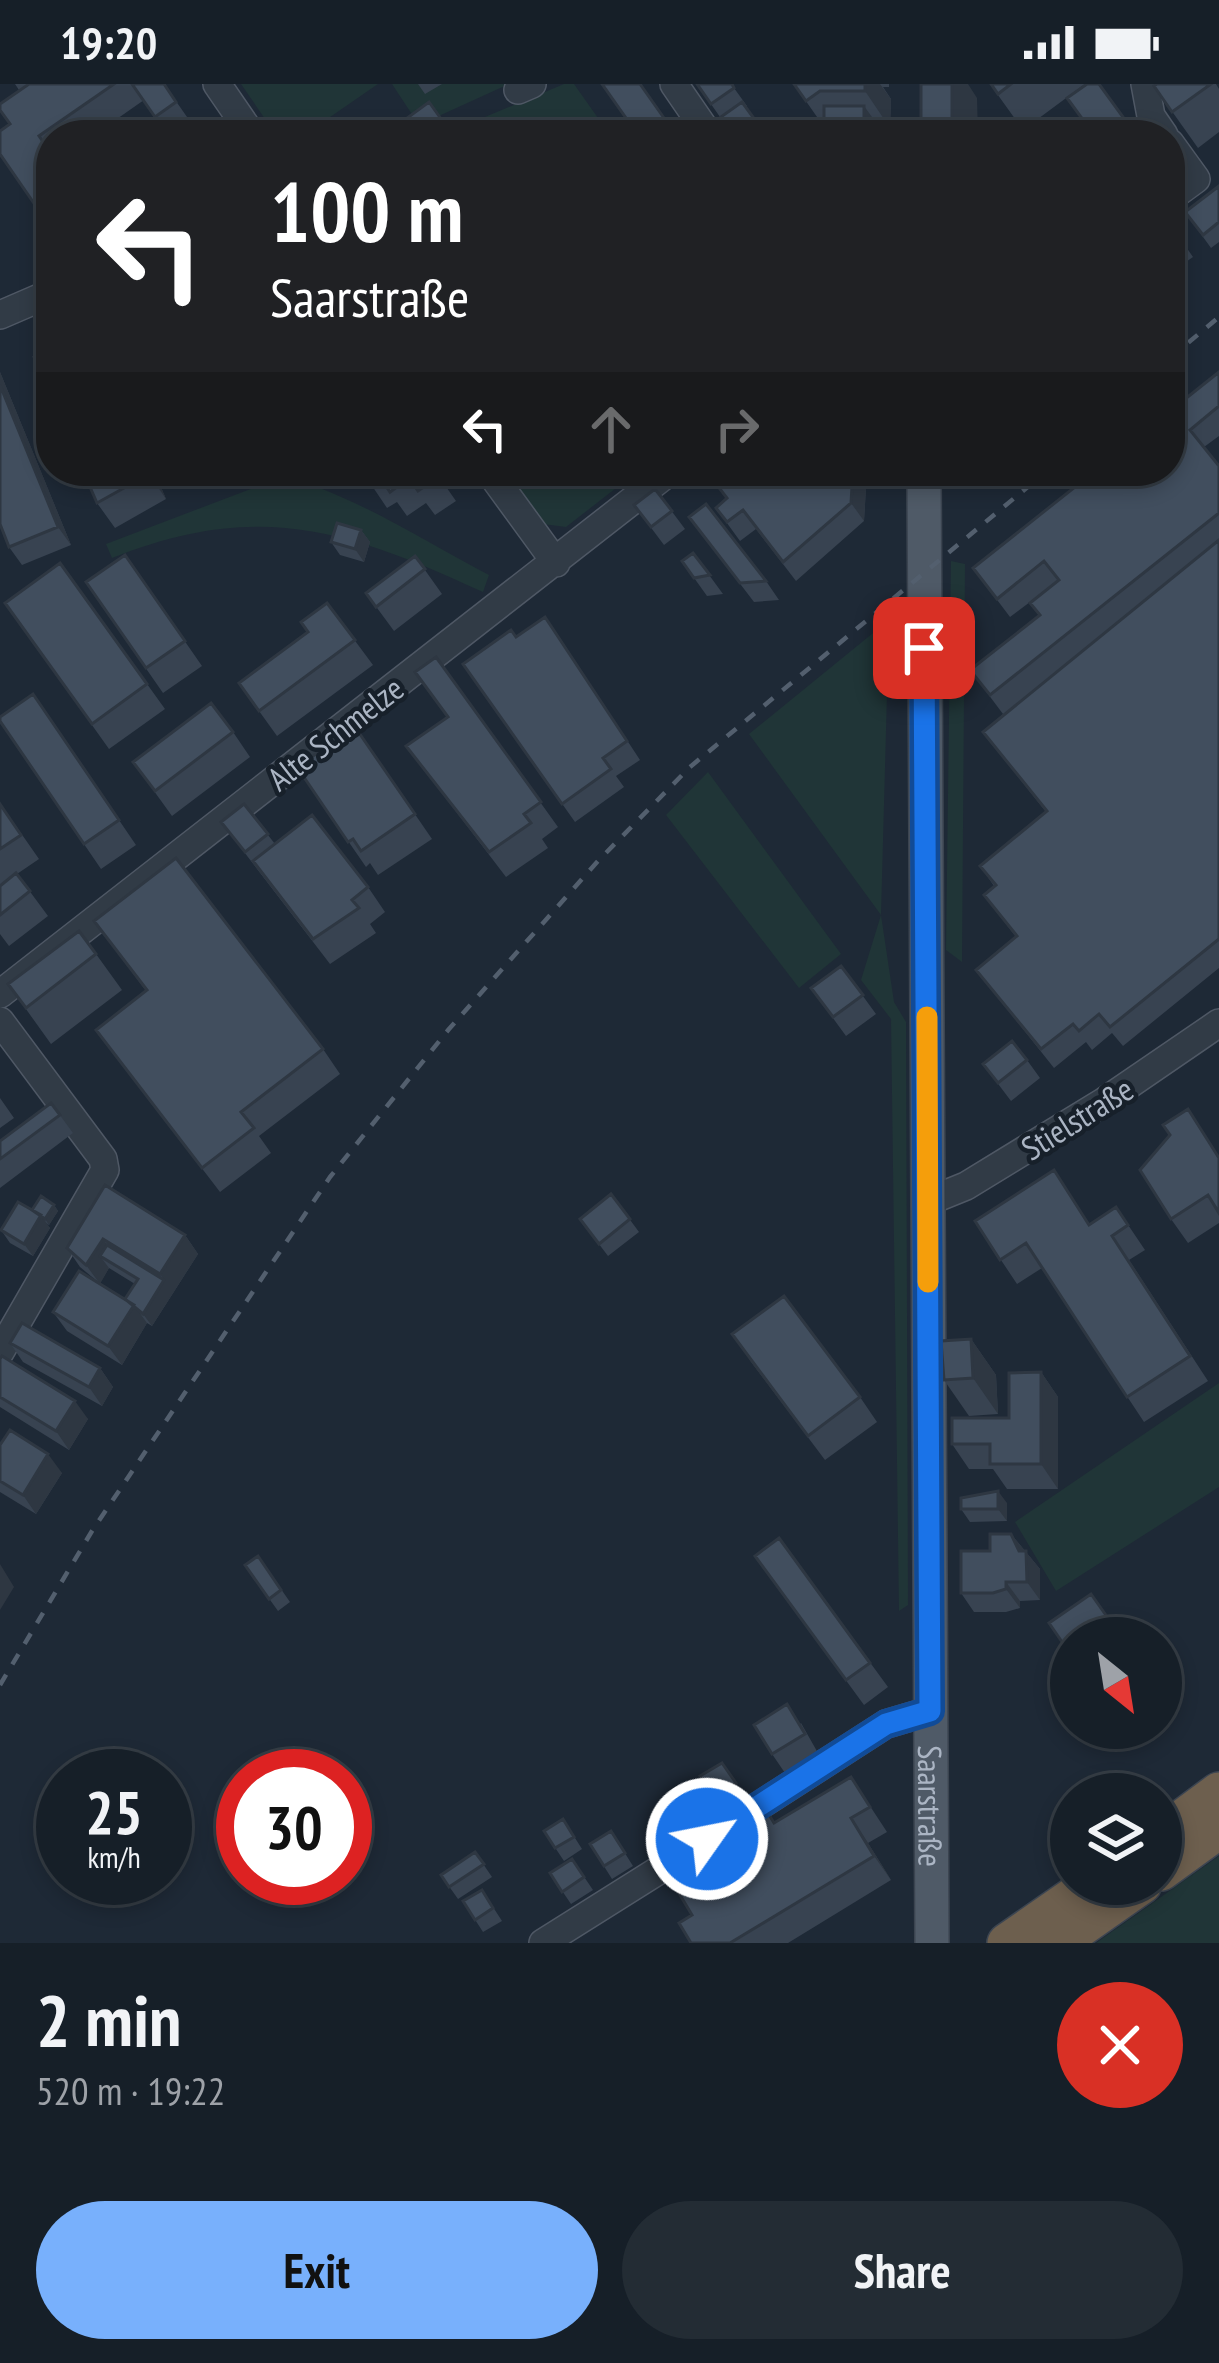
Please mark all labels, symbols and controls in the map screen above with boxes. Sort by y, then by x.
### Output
text: 19:20 [60,13,157,71]
text: 100 m [270,156,463,265]
icon: left [72,168,228,324]
text: Saarstraße [270,262,469,332]
icon: left [452,396,518,462]
icon: ahead [578,396,644,462]
icon: right [704,396,770,462]
pin [873,597,975,699]
icon: arrive [891,615,957,681]
street label: Alte Schmelze [258,666,412,800]
street label: Stielstraße [1013,1067,1141,1169]
north arrow [1050,1617,1182,1749]
map controls [1050,1617,1182,1905]
street label: Saarstraße [909,1745,953,1867]
speed limit sign: 30 [216,1749,372,1905]
text: 25 [85,1773,143,1851]
button: layers [1050,1773,1182,1905]
position arrow [644,1776,770,1902]
text: km/h [87,1837,141,1876]
text: 2 min [36,1973,181,2066]
button: close [1057,1982,1183,2108]
text: 520 m · 19:22 [36,2065,225,2116]
button: Exit [36,2201,598,2339]
button: Share [622,2201,1183,2339]

